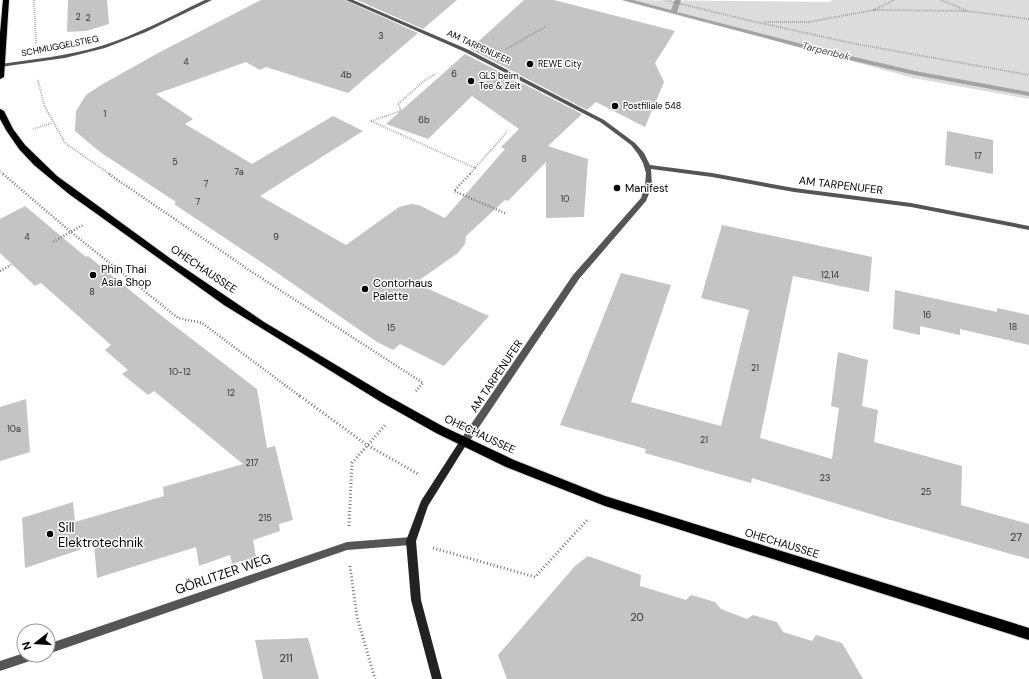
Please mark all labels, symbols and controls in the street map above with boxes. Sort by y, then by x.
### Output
house number: 2 [75,11,81,23]
house number: 2 [85,12,91,24]
street label: AM TARPENUFER [445,27,513,67]
house number: 3 [378,30,384,42]
street label: SCHMUGGELSTIEG [20,33,100,59]
water label: Tarpenbek [801,39,852,63]
house number: 4 [183,56,189,68]
place label: REWE City [538,58,582,70]
marker: REWE City [525,59,535,69]
house number: 6 [451,68,457,80]
house number: 4b [340,69,352,81]
place label: GLS beim Tee & Zeit [479,70,521,92]
marker: GLS beim Tee & Zeit [466,76,476,86]
place label: Postfiliale 548 [623,100,681,112]
marker: Postfiliale 548 [610,101,620,111]
house number: 1 [104,108,107,120]
house number: 6b [418,114,430,126]
house number: 17 [974,150,982,162]
house number: 8 [521,153,527,165]
house number: 5 [172,156,178,168]
house number: 7a [234,166,244,178]
street label: AM TARPENUFER [798,173,884,197]
house number: 7 [204,178,209,190]
place label: Manifest [625,181,669,195]
marker: Manifest [612,183,622,193]
house number: 10 [561,193,569,205]
house number: 7 [196,196,201,208]
house number: 4 [24,231,30,243]
house number: 9 [273,231,279,243]
street label: OHECHAUSSEE [168,242,240,296]
place label: Phin Thai Asia Shop [101,262,152,289]
house number: 12,14 [821,269,839,281]
marker: Phin Thai Asia Shop [88,270,98,280]
place label: Contorhaus Palette [373,276,433,303]
marker: Contorhaus Palette [360,284,370,294]
house number: 8 [89,286,95,298]
house number: 16 [923,309,932,321]
house number: 18 [1009,321,1017,333]
house number: 15 [387,322,395,334]
street label: AM TARPENUFER [467,337,525,415]
house number: 21 [751,362,759,374]
house number: 10-12 [169,366,191,378]
house number: 12 [227,387,235,399]
street label: OHECHAUSSEE [442,411,518,457]
house number: 10a [7,423,21,435]
house number: 21 [700,434,708,446]
house number: 217 [246,457,259,469]
house number: 23 [820,472,830,484]
house number: 25 [921,486,931,498]
house number: 215 [258,512,272,524]
place label: Sill Elektrotechnik [58,519,144,551]
street label: OHECHAUSSEE [743,525,821,561]
marker: Sill Elektrotechnik [45,529,55,539]
house number: 27 [1010,530,1022,544]
street label: GÖRLITZER WEG [173,550,273,598]
house number: 20 [630,610,644,624]
north arrow [16,623,56,663]
text: N [19,640,34,652]
house number: 211 [279,651,293,665]

